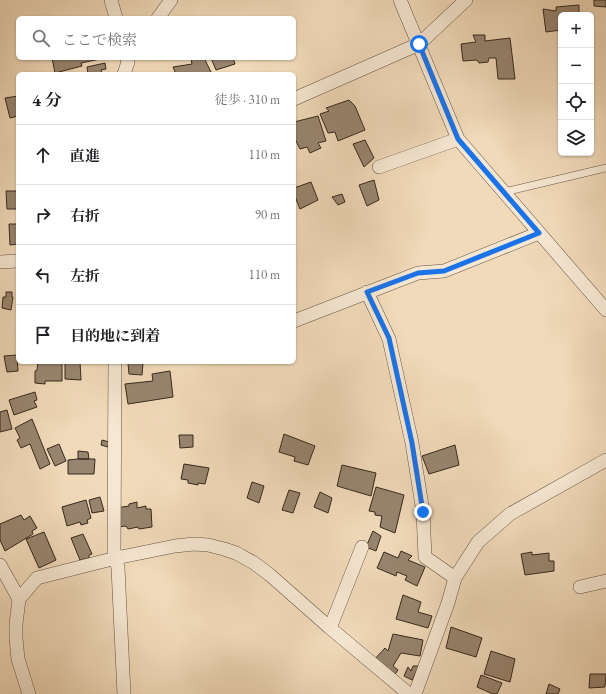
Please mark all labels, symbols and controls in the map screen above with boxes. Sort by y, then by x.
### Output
map controls [558,12,594,156]
button: + [558,12,594,48]
search box [16,16,296,60]
icon: search [30,27,52,49]
text: ここで検索 [62,30,137,49]
route start [410,35,428,53]
button: − [558,48,594,84]
button: locate [558,84,594,120]
text: 4 分 [32,89,62,111]
text: 徒歩 · 310 m [215,91,280,108]
button: layers [558,120,594,156]
icon: ahead [32,144,54,166]
text: 直進 [70,146,100,165]
text: 110 m [249,146,280,163]
icon: right [32,204,54,226]
text: 右折 [70,206,100,225]
text: 90 m [255,206,280,223]
icon: left [32,264,54,286]
text: 左折 [70,266,100,285]
text: 110 m [249,266,280,283]
icon: arrive [32,324,54,346]
text: 目的地に到着 [70,326,160,345]
route end [414,503,432,521]

